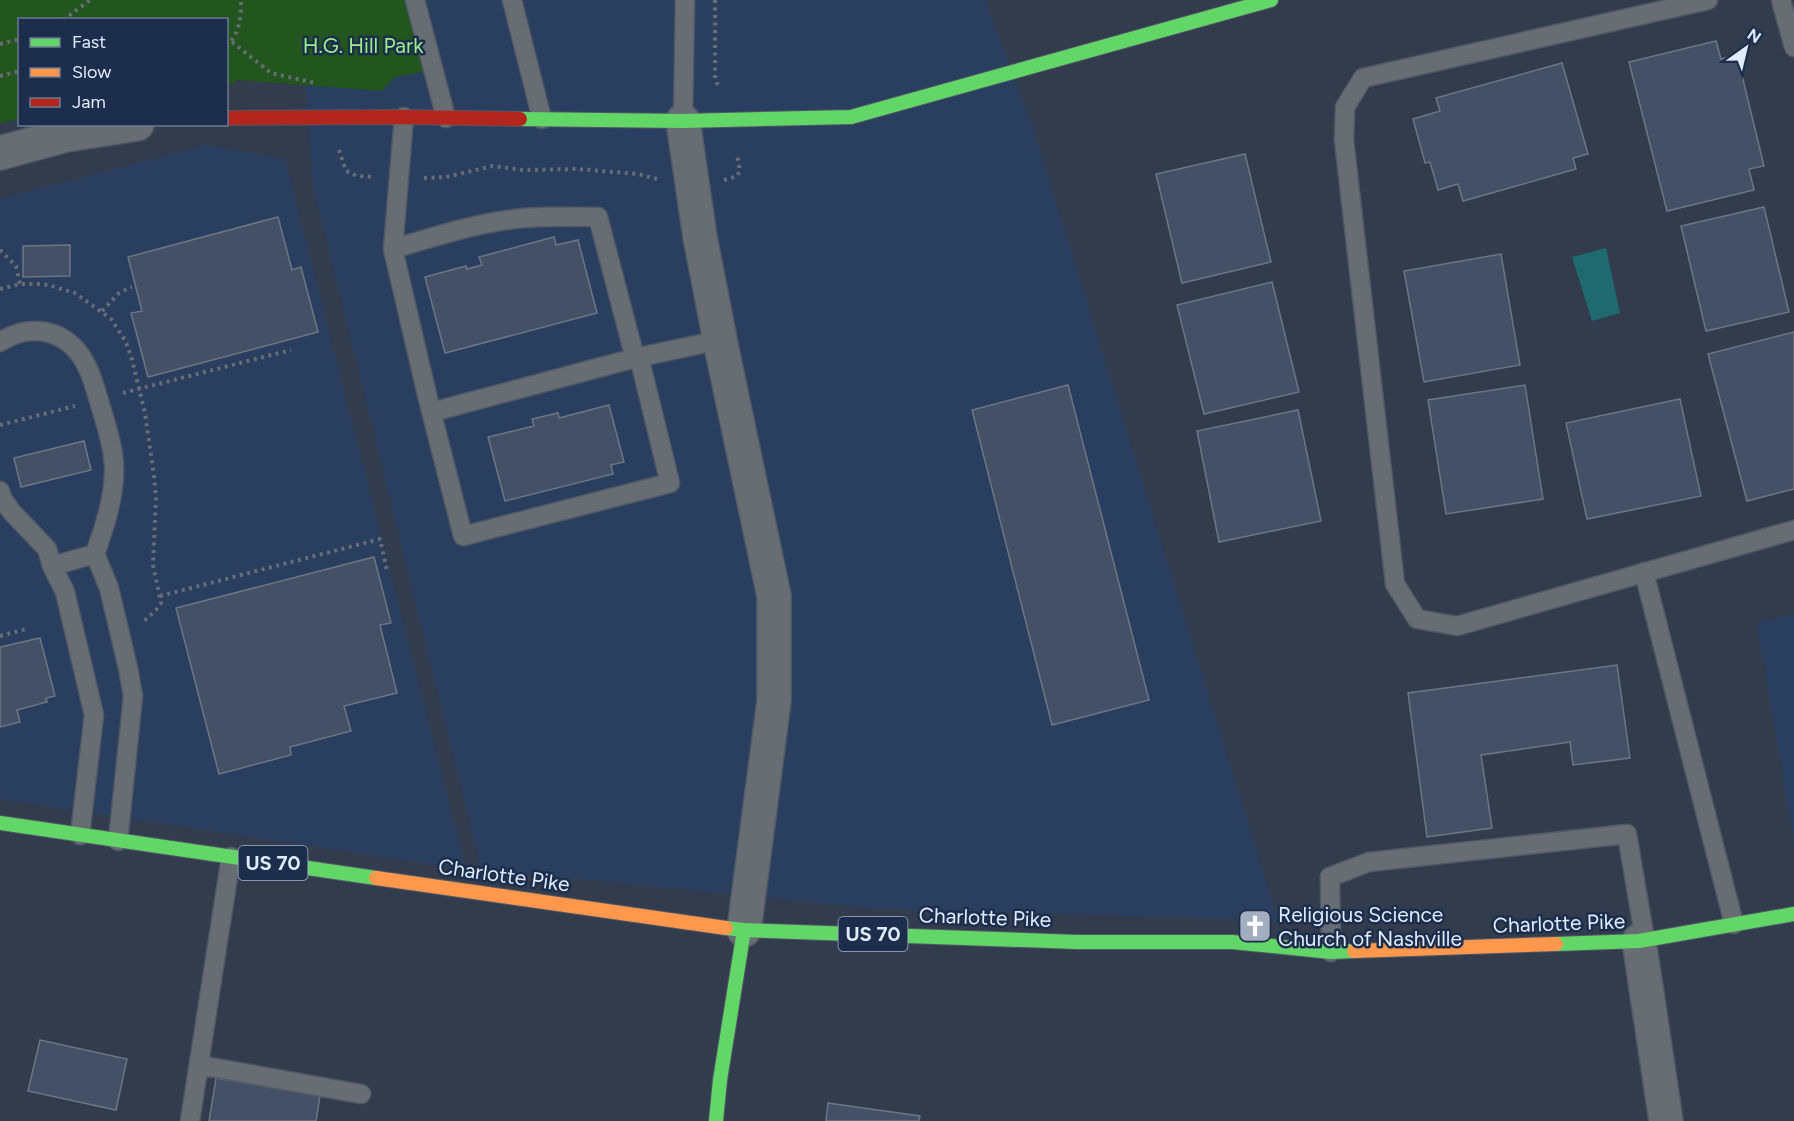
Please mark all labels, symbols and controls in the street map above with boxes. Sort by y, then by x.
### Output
legend [18,18,228,126]
north arrow [1716,18,1776,78]
text: N [1744,25,1765,47]
text: Fast [72,31,106,53]
park label: H.G. Hill Park [303,33,424,58]
text: Slow [72,61,111,83]
text: Jam [72,91,106,113]
road number: US 70 [238,846,308,880]
street label: Charlotte Pike [437,853,571,897]
street label: Charlotte Pike [918,902,1052,932]
place label: Religious Science Church of Nashville [1278,902,1462,951]
church icon: Religious Science Church of Nashville [1237,908,1273,944]
street label: Charlotte Pike [1492,908,1626,938]
road number: US 70 [838,917,908,951]

